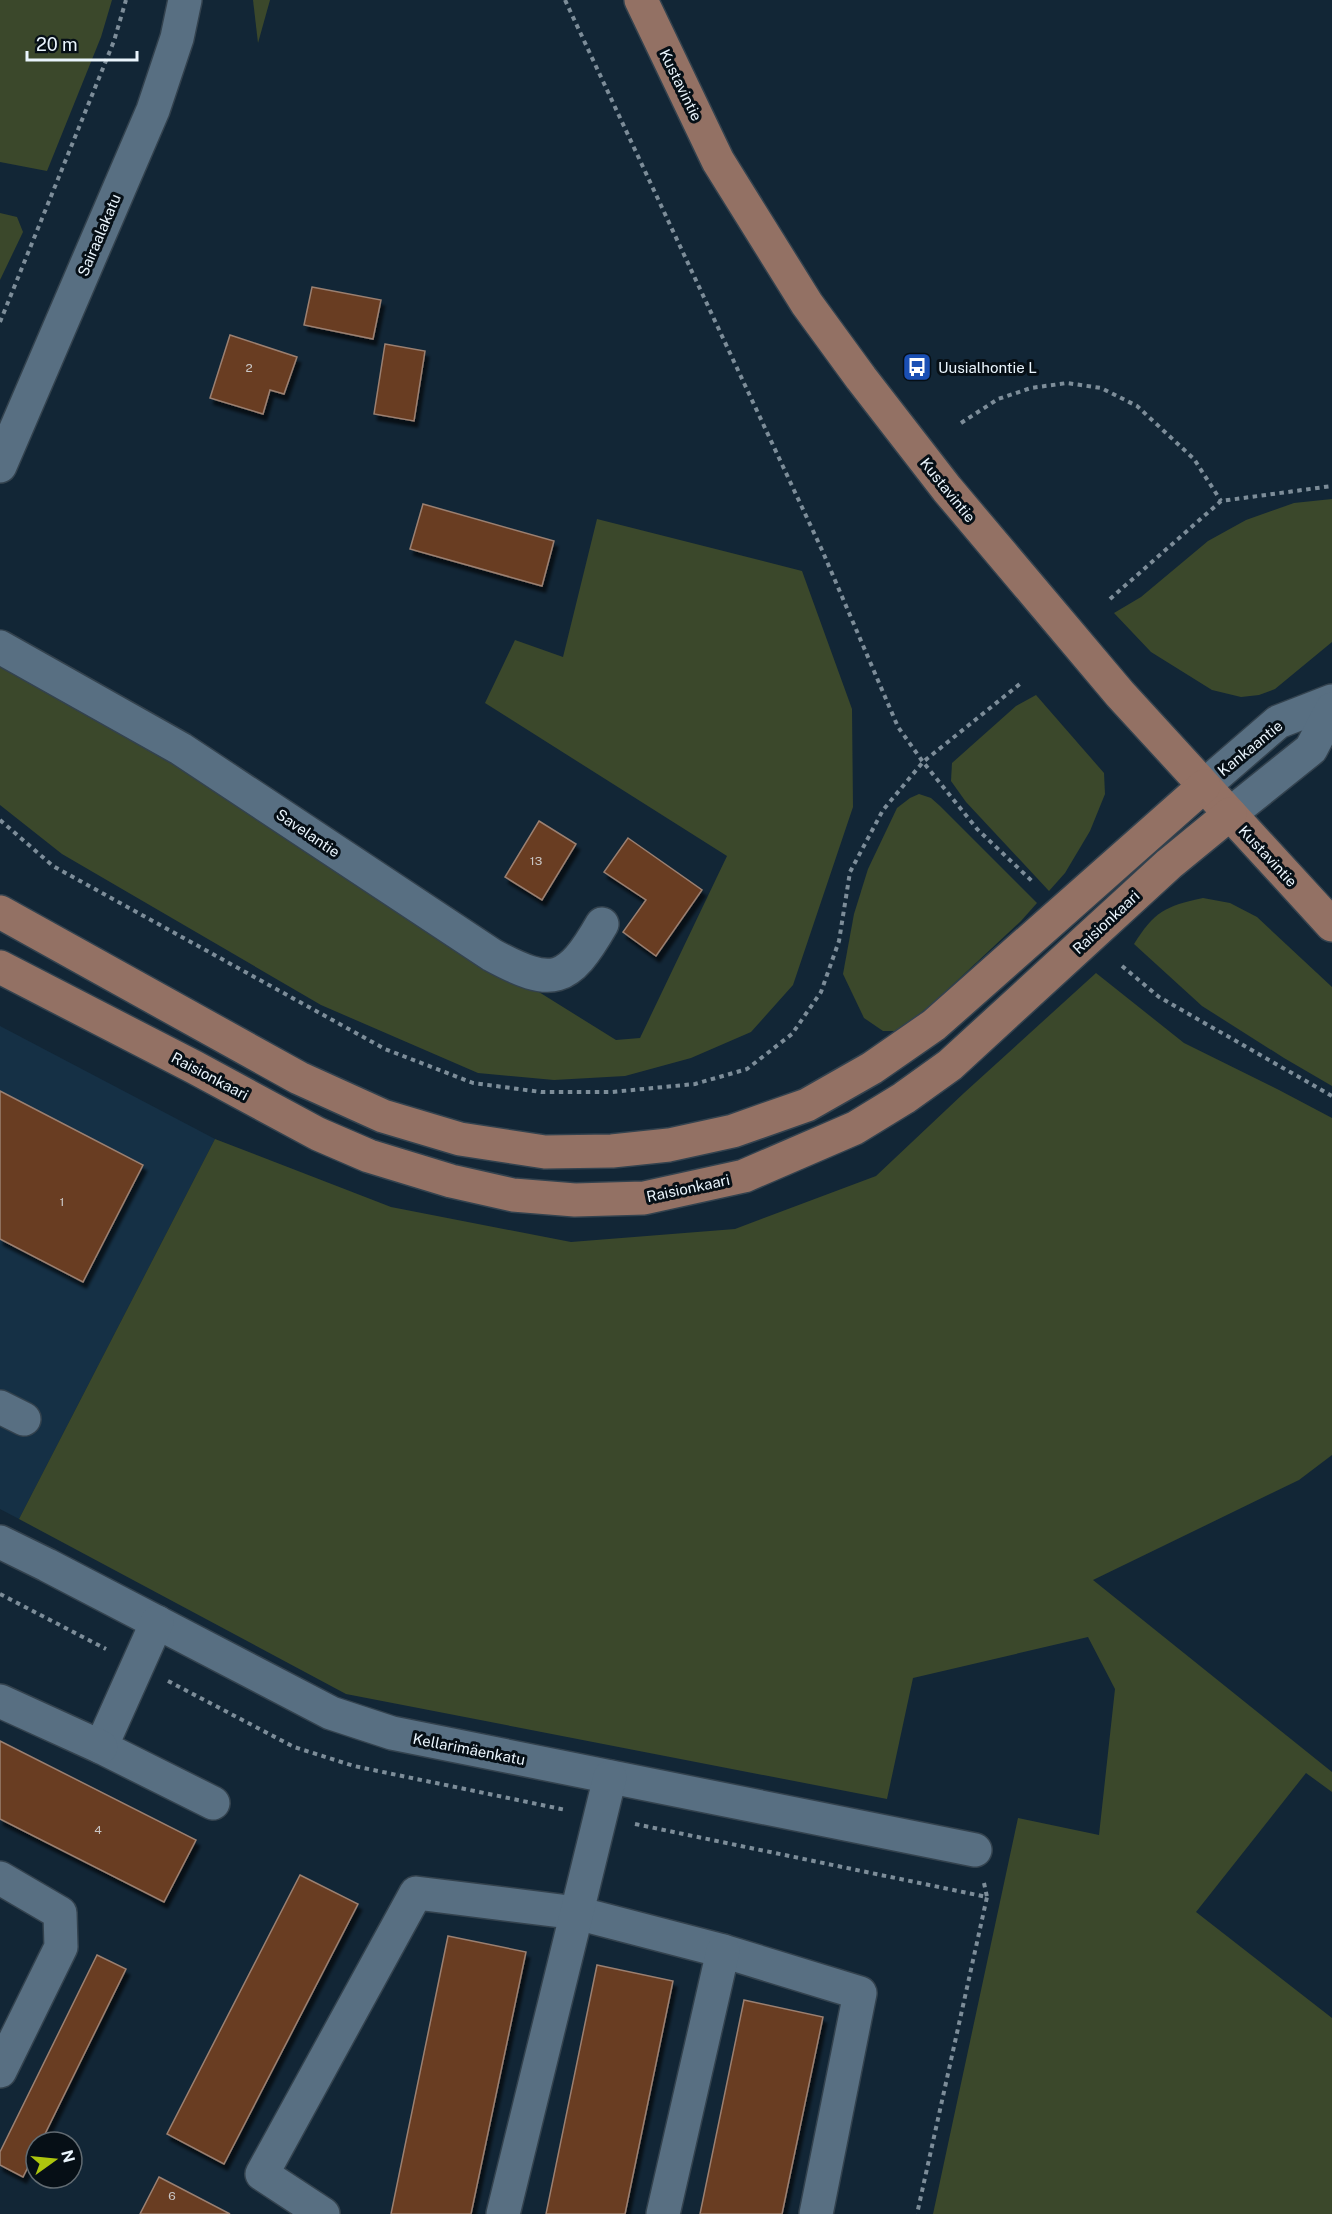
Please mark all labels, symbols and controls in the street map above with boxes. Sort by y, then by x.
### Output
scale bar [27,24,136,62]
text: 20 m [36,34,78,55]
street label: Kustavintie [656,46,706,124]
street label: Sairaalakatu [74,191,124,279]
bus stop icon: Uusialhontie L [901,351,933,383]
place label: Uusialhontie L [938,359,1037,376]
house number: 2 [245,361,253,375]
street label: Kustavintie [917,455,979,525]
street label: Kankaantie [1214,717,1286,779]
street label: Savelantie [273,806,343,860]
street label: Kustavintie [1235,822,1301,890]
house number: 13 [530,854,542,868]
street label: Raisionkaari [1069,887,1143,957]
street label: Raisionkaari [169,1049,251,1103]
street label: Raisionkaari [645,1171,731,1205]
house number: 1 [60,1195,64,1209]
street label: Kellarimäenkatu [411,1730,527,1768]
house number: 4 [94,1823,102,1837]
north arrow [24,2130,84,2190]
text: N [57,2148,79,2165]
house number: 6 [168,2189,176,2203]

